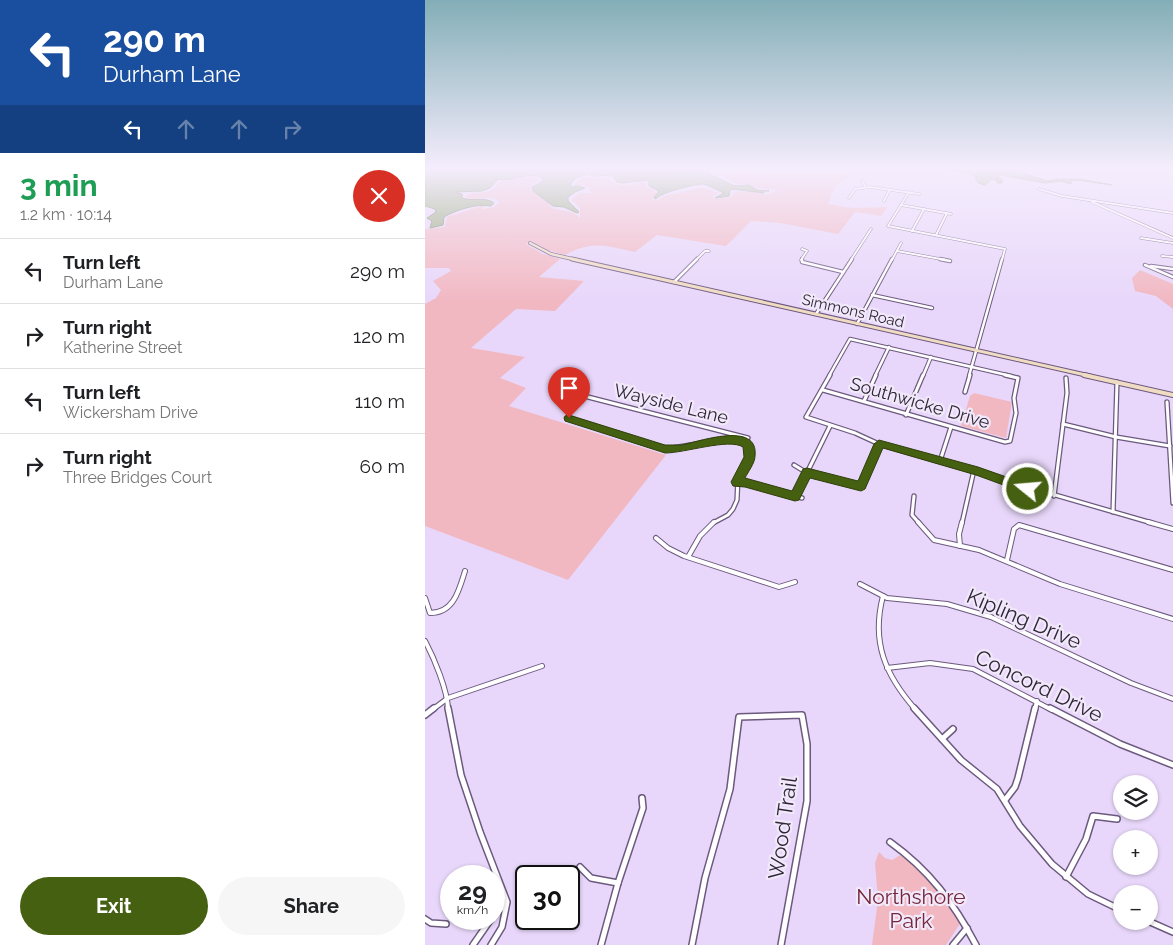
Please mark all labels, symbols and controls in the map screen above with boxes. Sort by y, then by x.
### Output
text: 290 m [103,19,206,60]
icon: left [20,20,85,85]
text: Durham Lane [103,61,241,87]
icon: left [119,115,147,143]
icon: ahead [172,115,200,143]
icon: ahead [225,115,253,143]
icon: right [278,115,306,143]
text: 3 min [20,168,98,203]
button: close [353,170,405,222]
text: 1.2 km · 10:14 [20,205,112,224]
text: Turn left [63,251,140,273]
icon: left [20,257,48,285]
text: 290 m [350,260,405,282]
text: Durham Lane [63,273,163,292]
street label: Simmons Road [800,290,906,332]
text: Turn right [63,316,152,338]
icon: right [20,322,48,350]
text: 120 m [353,325,405,347]
text: Katherine Street [63,338,182,357]
pin [548,367,590,418]
street label: Southwicke Drive [848,373,993,433]
icon: arrive [555,374,583,402]
street label: Wayside Lane [612,379,731,428]
text: Turn left [63,381,140,403]
icon: left [20,387,48,415]
text: 110 m [355,390,405,412]
text: Wickersham Drive [63,403,198,422]
text: Turn right [63,446,152,468]
icon: right [20,452,48,480]
text: 60 m [360,455,405,477]
position arrow [1001,462,1053,514]
text: Three Bridges Court [63,468,212,487]
street label: Kipling Drive [963,583,1085,654]
street label: Concord Drive [971,644,1107,727]
street label: Wood Trail [763,775,802,881]
map controls [1113,775,1158,930]
button: layers [1113,775,1158,820]
button: + [1113,830,1158,875]
speed limit sign: 30 [515,865,580,930]
text: 29 [458,876,487,906]
button: Exit [20,877,208,935]
button: Share [218,877,405,935]
park label: Northshore Park [856,884,966,933]
button: − [1113,885,1158,930]
text: km/h [457,903,488,917]

